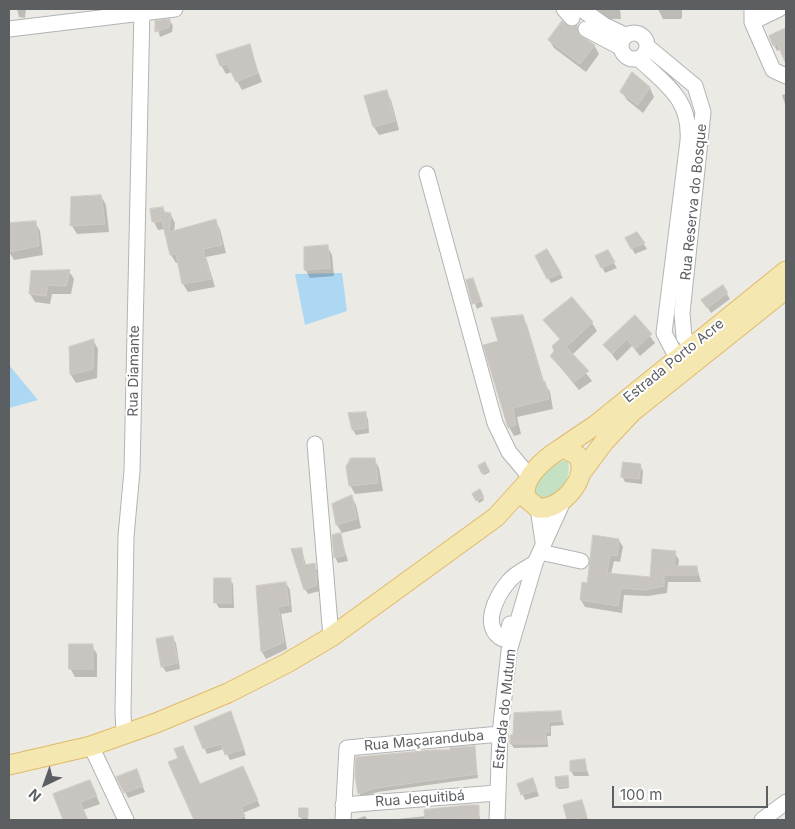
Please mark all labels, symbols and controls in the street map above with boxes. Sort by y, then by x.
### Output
street label: Rua Reserva do Bosque [677,123,711,281]
street label: Estrada Porto Acre [620,315,728,407]
street label: Rua Diamante [125,325,143,417]
street label: Estrada do Mutum [490,648,520,770]
street label: Rua Maçaranduba [363,727,485,755]
north arrow [20,759,70,809]
scale bar [615,776,771,808]
text: 100 m [620,785,662,804]
text: N [25,786,44,805]
street label: Rua Jequitibá [375,787,465,811]

